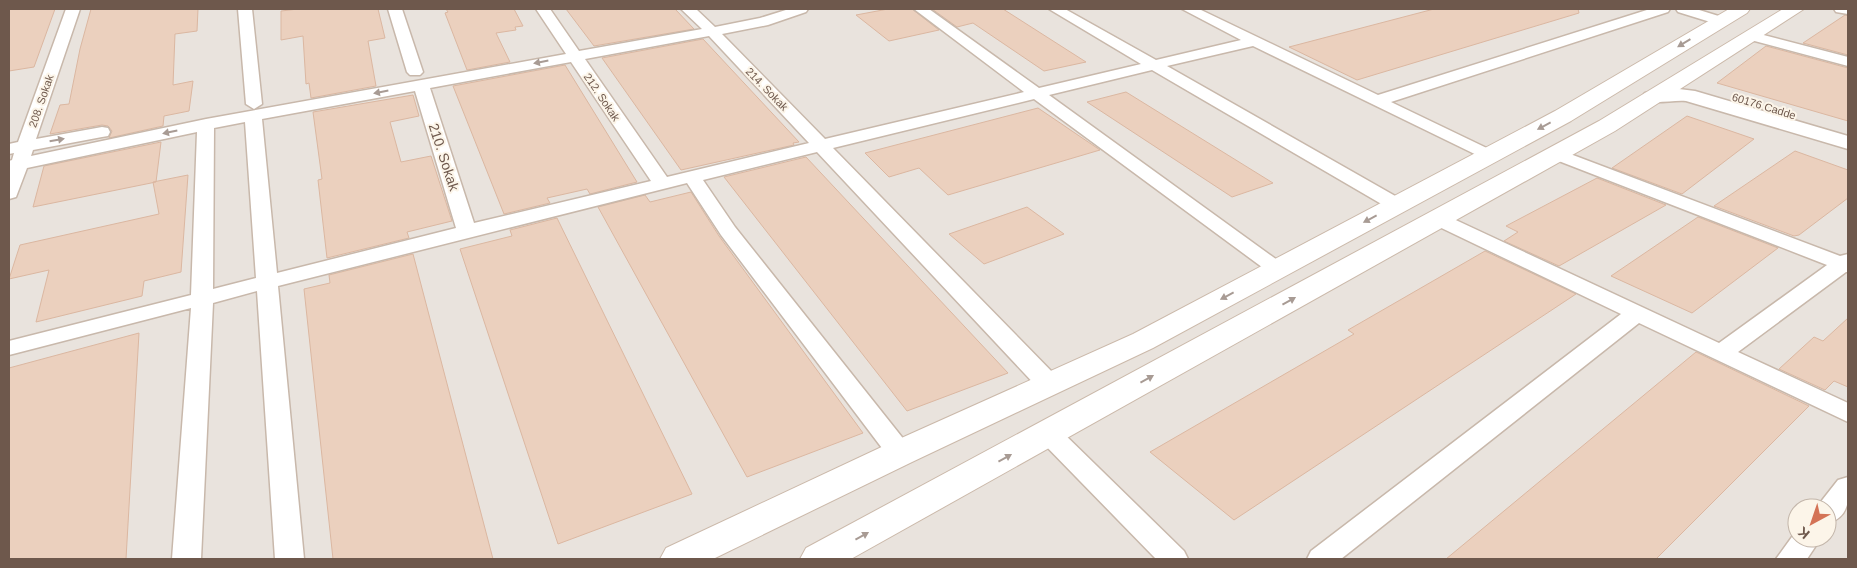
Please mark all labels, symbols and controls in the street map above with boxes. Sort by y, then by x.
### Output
one-way arrow [1678,38,1691,47]
one-way arrow [532,58,548,66]
street label: 214. Sokak [744,65,791,113]
street label: 212. Sokak [582,71,623,124]
street label: 208. Sokak [26,73,56,129]
one-way arrow [373,88,389,96]
street label: 60176 Cadde [1731,91,1797,121]
street label: 210. Sokak [426,121,463,194]
one-way arrow [1537,122,1552,130]
one-way arrow [162,128,177,136]
one-way arrow [49,135,65,143]
one-way arrow [1363,215,1378,223]
one-way arrow [1220,292,1234,300]
one-way arrow [1282,297,1297,305]
one-way arrow [1140,375,1154,384]
one-way arrow [997,454,1012,462]
north arrow [1787,498,1837,548]
text: K [1795,524,1813,542]
one-way arrow [855,532,869,540]

